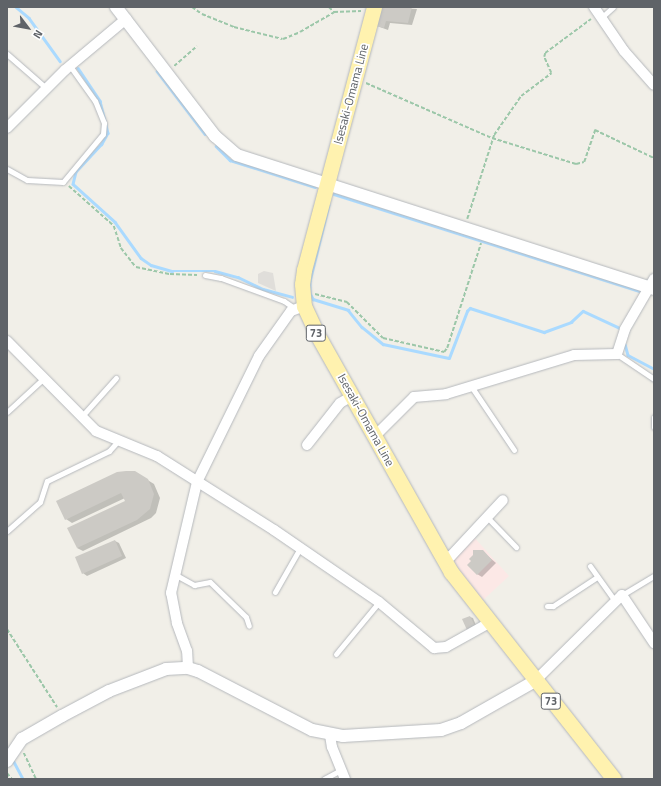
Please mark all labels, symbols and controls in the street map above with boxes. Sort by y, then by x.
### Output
north arrow [8,8,48,48]
text: N [29,27,47,42]
street label: Isesaki-Omama Line [331,42,371,146]
road number: 73 [305,324,327,342]
street label: Isesaki-Omama Line [335,371,397,469]
road number: 73 [540,692,562,710]

